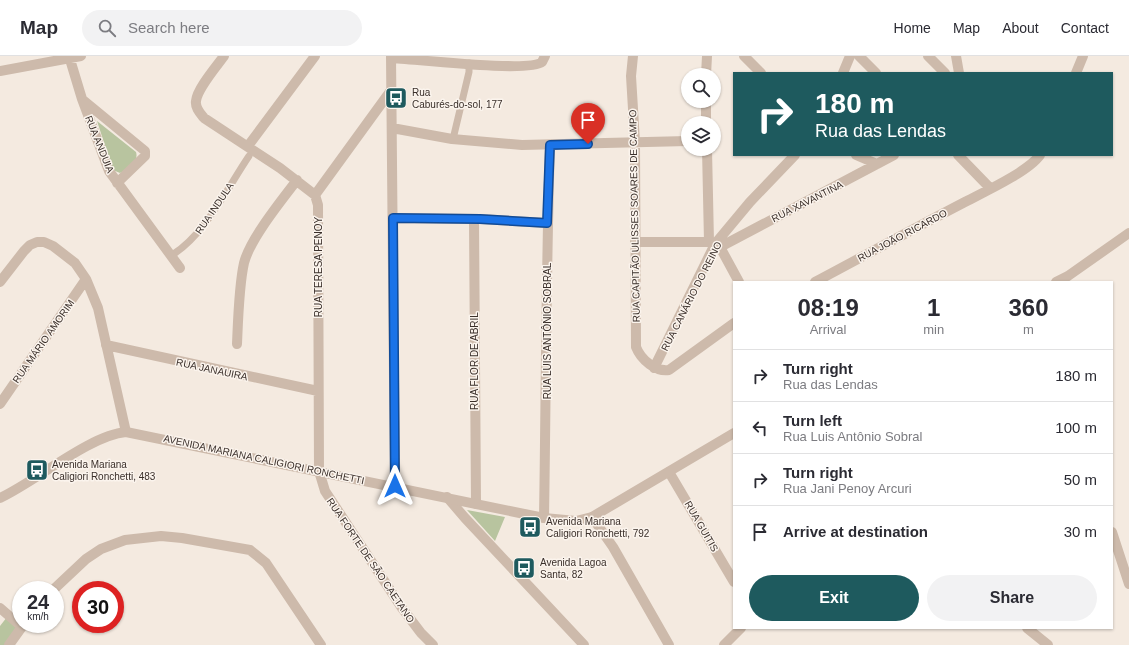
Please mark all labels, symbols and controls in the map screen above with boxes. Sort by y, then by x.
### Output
search box [82,10,362,46]
text: Map [20,17,58,38]
icon: search [96,17,118,39]
text: Search here [128,19,210,36]
text: Home [894,20,931,36]
text: Map [953,20,980,36]
text: About [1002,20,1039,36]
text: Contact [1061,20,1109,36]
map controls [681,68,721,156]
button: search [681,68,721,108]
bus stop icon: Rua Caburés-do-sol, 177 [383,85,409,111]
place label: Rua Caburés-do-sol, 177 [412,87,503,110]
icon: right [749,88,801,140]
text: 180 m [815,88,894,119]
pin [571,103,605,144]
icon: arrive [577,109,599,131]
street label: RUA CAPITÃO ULISSES SOARES DE CAMPO [626,109,642,323]
street label: RUA ANDUIA [83,114,116,175]
button: layers [681,116,721,156]
text: Rua das Lendas [815,121,946,141]
street label: RUA XAVANTINA [770,179,845,224]
street label: RUA INDULA [193,180,236,236]
street label: RUA JOÃO RICARDO [855,206,949,264]
street label: RUA TERESA PENOY [313,216,324,317]
street label: RUA CANÁRIO DO REINO [658,239,724,353]
street label: RUA LUIS ANTÔNIO SOBRAL [541,262,553,399]
text: 08:19 [797,294,859,321]
text: 1 [927,294,940,321]
text: 360 [1009,294,1049,321]
street label: RUA MÁRIO AMORIM [10,297,76,385]
street label: RUA FLOR DE ABRIL [469,312,480,410]
text: Arrival [810,322,847,337]
text: min [923,322,944,337]
text: m [1023,322,1034,337]
street label: RUA JANAUIRA [175,357,249,383]
text: Turn right [783,360,853,377]
icon: right [749,365,771,387]
text: 180 m [1055,367,1097,384]
text: Rua das Lendas [783,377,878,392]
text: Turn left [783,412,842,429]
icon: left [749,417,771,439]
text: 100 m [1055,419,1097,436]
text: Rua Luis Antônio Sobral [783,429,922,444]
street label: AVENIDA MARIANA CALIGIORI RONCHETTI [163,433,365,486]
bus stop icon: Avenida Mariana Caligiori Ronchetti, 483 [24,457,50,483]
place label: Avenida Mariana Caligiori Ronchetti, 483 [52,459,156,482]
text: Turn right [783,464,853,481]
position arrow [374,465,416,507]
icon: right [749,469,771,491]
text: 50 m [1064,471,1097,488]
text: Rua Jani Penoy Arcuri [783,481,912,496]
street label: RUA FORTE DE SÃO CAETANO [325,495,417,625]
street label: RUA GUITIS [683,499,721,554]
bus stop icon: Avenida Mariana Caligiori Ronchetti, 792 [517,514,543,540]
place label: Avenida Mariana Caligiori Ronchetti, 792 [546,516,650,539]
icon: arrive [749,521,771,543]
text: Arrive at destination [783,523,928,540]
text: 30 m [1064,523,1097,540]
bus stop icon: Avenida Lagoa Santa, 82 [511,555,537,581]
place label: Avenida Lagoa Santa, 82 [540,557,607,580]
button: Exit [749,575,919,621]
button: Share [927,575,1097,621]
speed limit sign: 30 [72,581,124,633]
text: 24 [27,591,49,613]
text: km/h [27,611,49,622]

